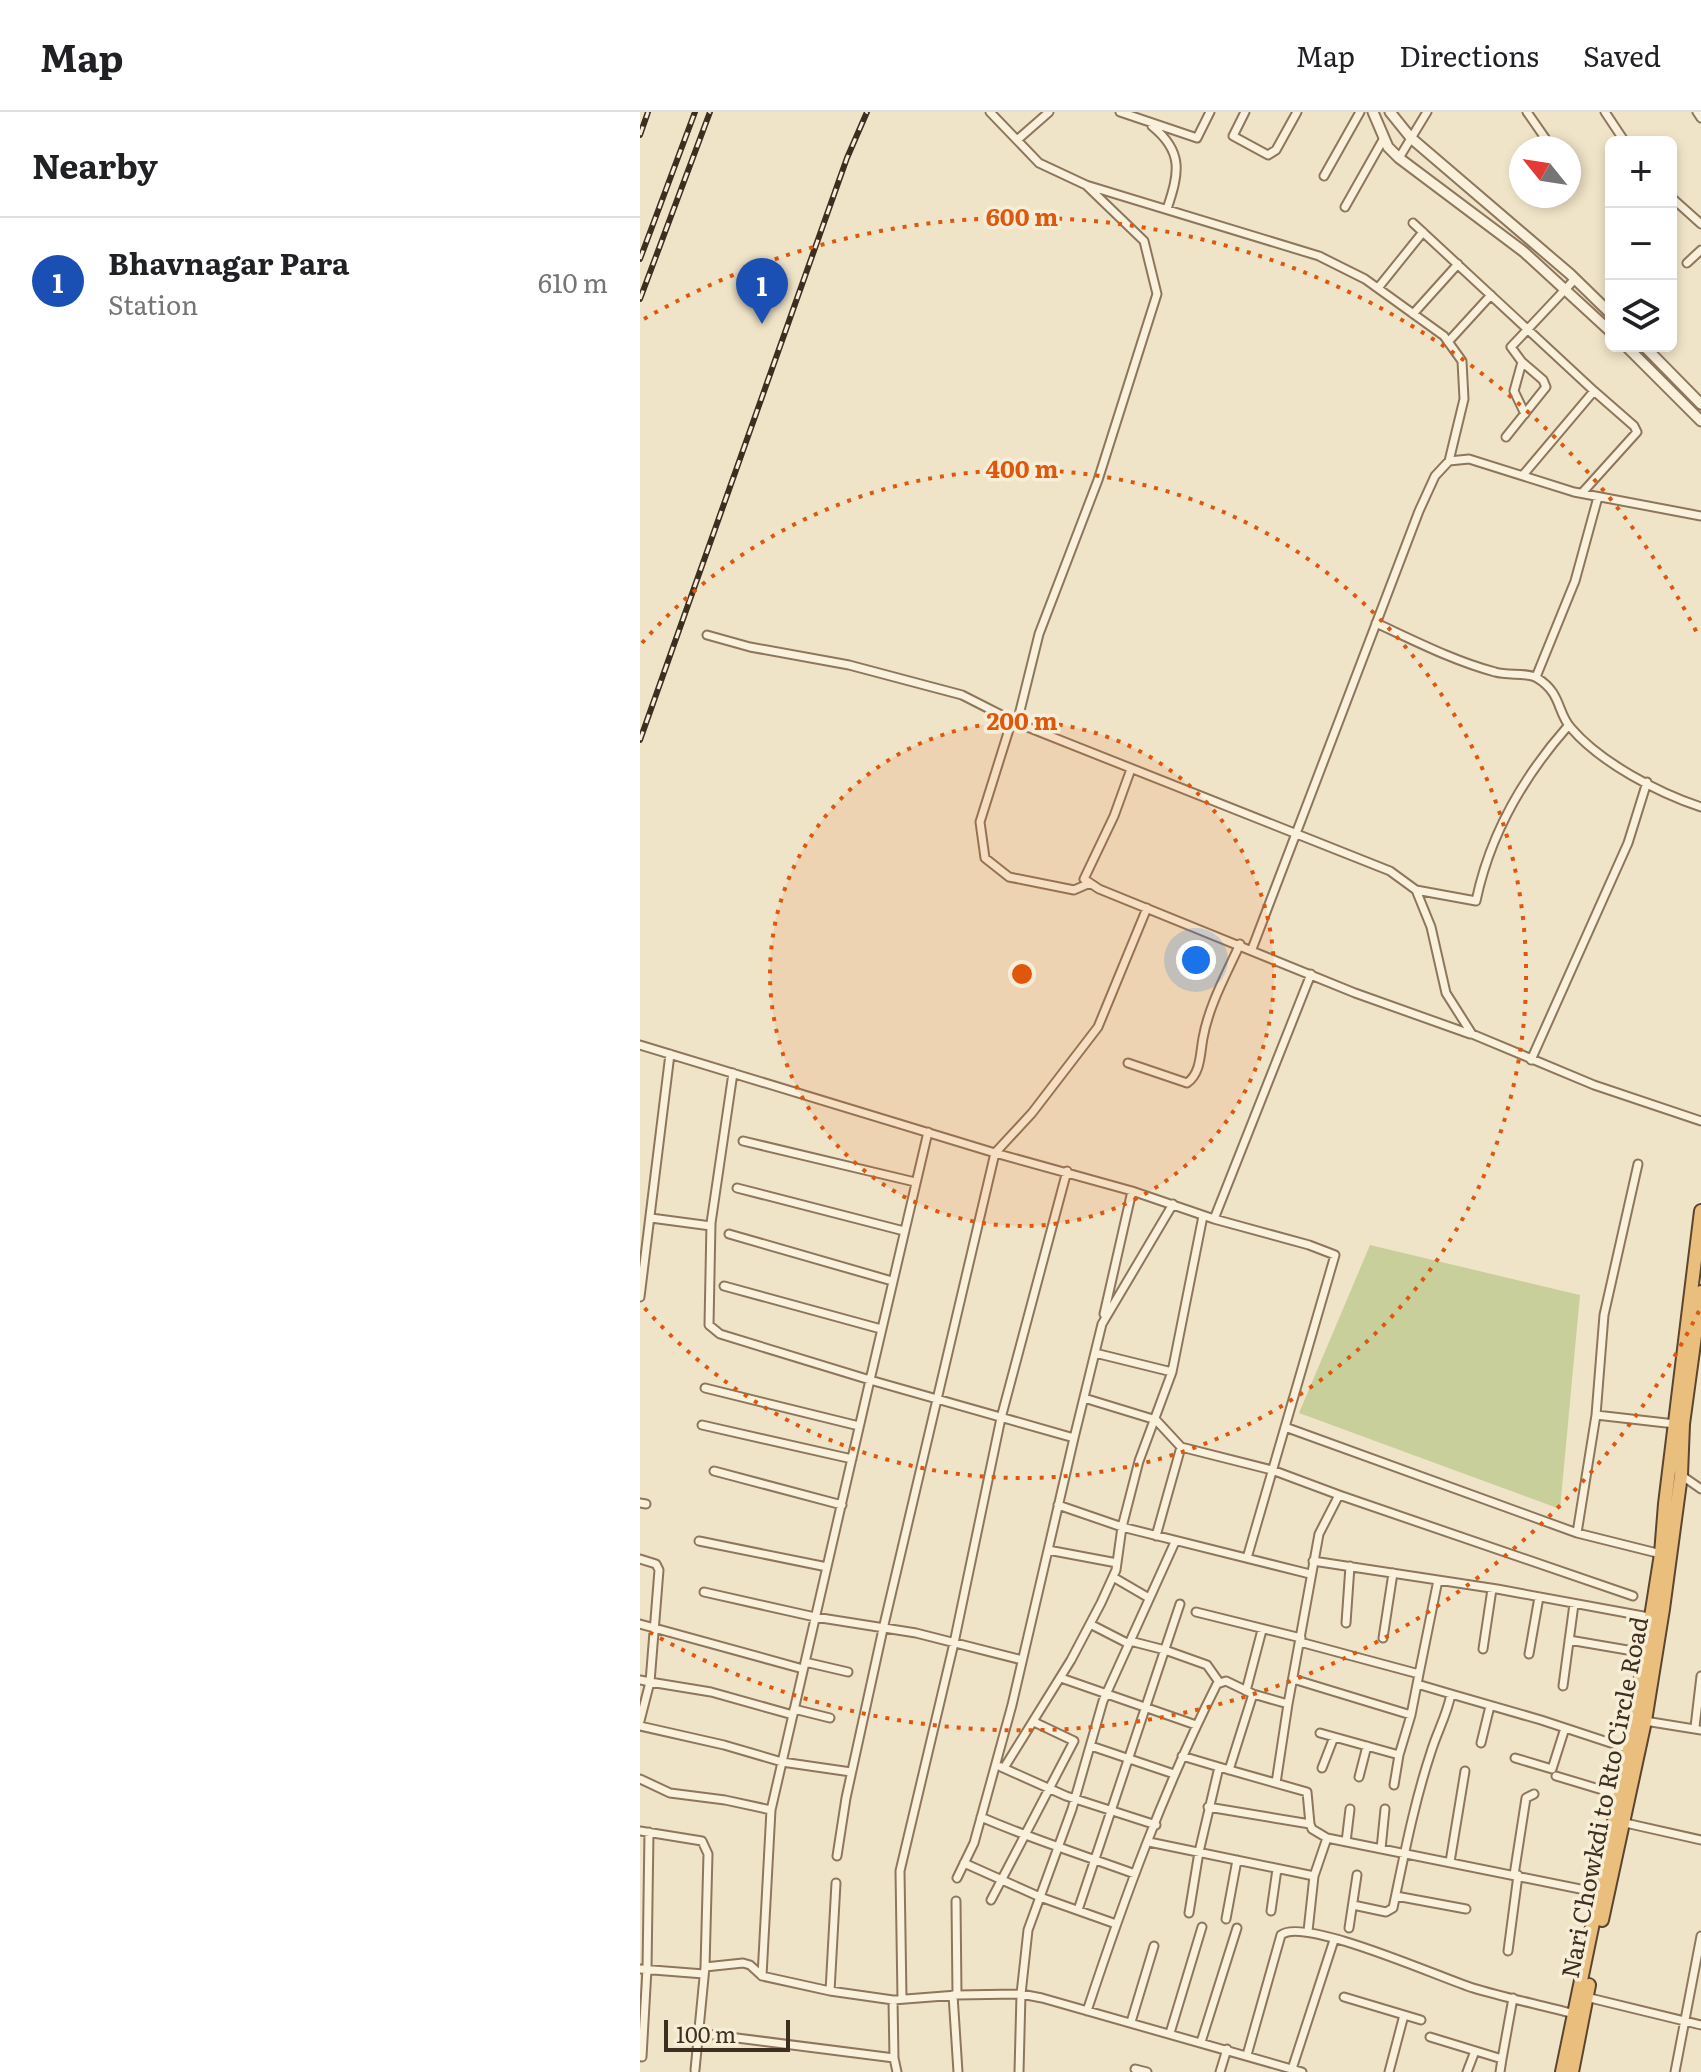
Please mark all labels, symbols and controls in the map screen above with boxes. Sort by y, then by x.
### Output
text: Map [40,27,124,84]
text: Map [1296,34,1355,76]
text: Directions [1399,34,1539,76]
text: Saved [1583,34,1661,76]
north arrow [1509,136,1581,208]
map controls [1605,136,1677,352]
button: + [1605,136,1677,208]
text: Nearby [32,139,158,189]
text: 600 m [986,198,1058,233]
button: − [1605,208,1677,280]
text: Bhavnagar Para [108,240,349,284]
pin: 1 [736,258,788,324]
text: 1 [53,262,63,301]
text: 610 m [538,262,608,301]
button: layers [1605,280,1677,352]
text: Station [108,284,198,323]
text: 400 m [986,450,1058,485]
text: 200 m [986,702,1058,737]
your location [1176,940,1216,980]
centre of rings [1008,960,1036,988]
street label: Nari Chowkdi to Rto Circle Road [1551,1613,1655,1981]
scale bar [664,2016,790,2052]
text: 100 m [676,2017,736,2050]

